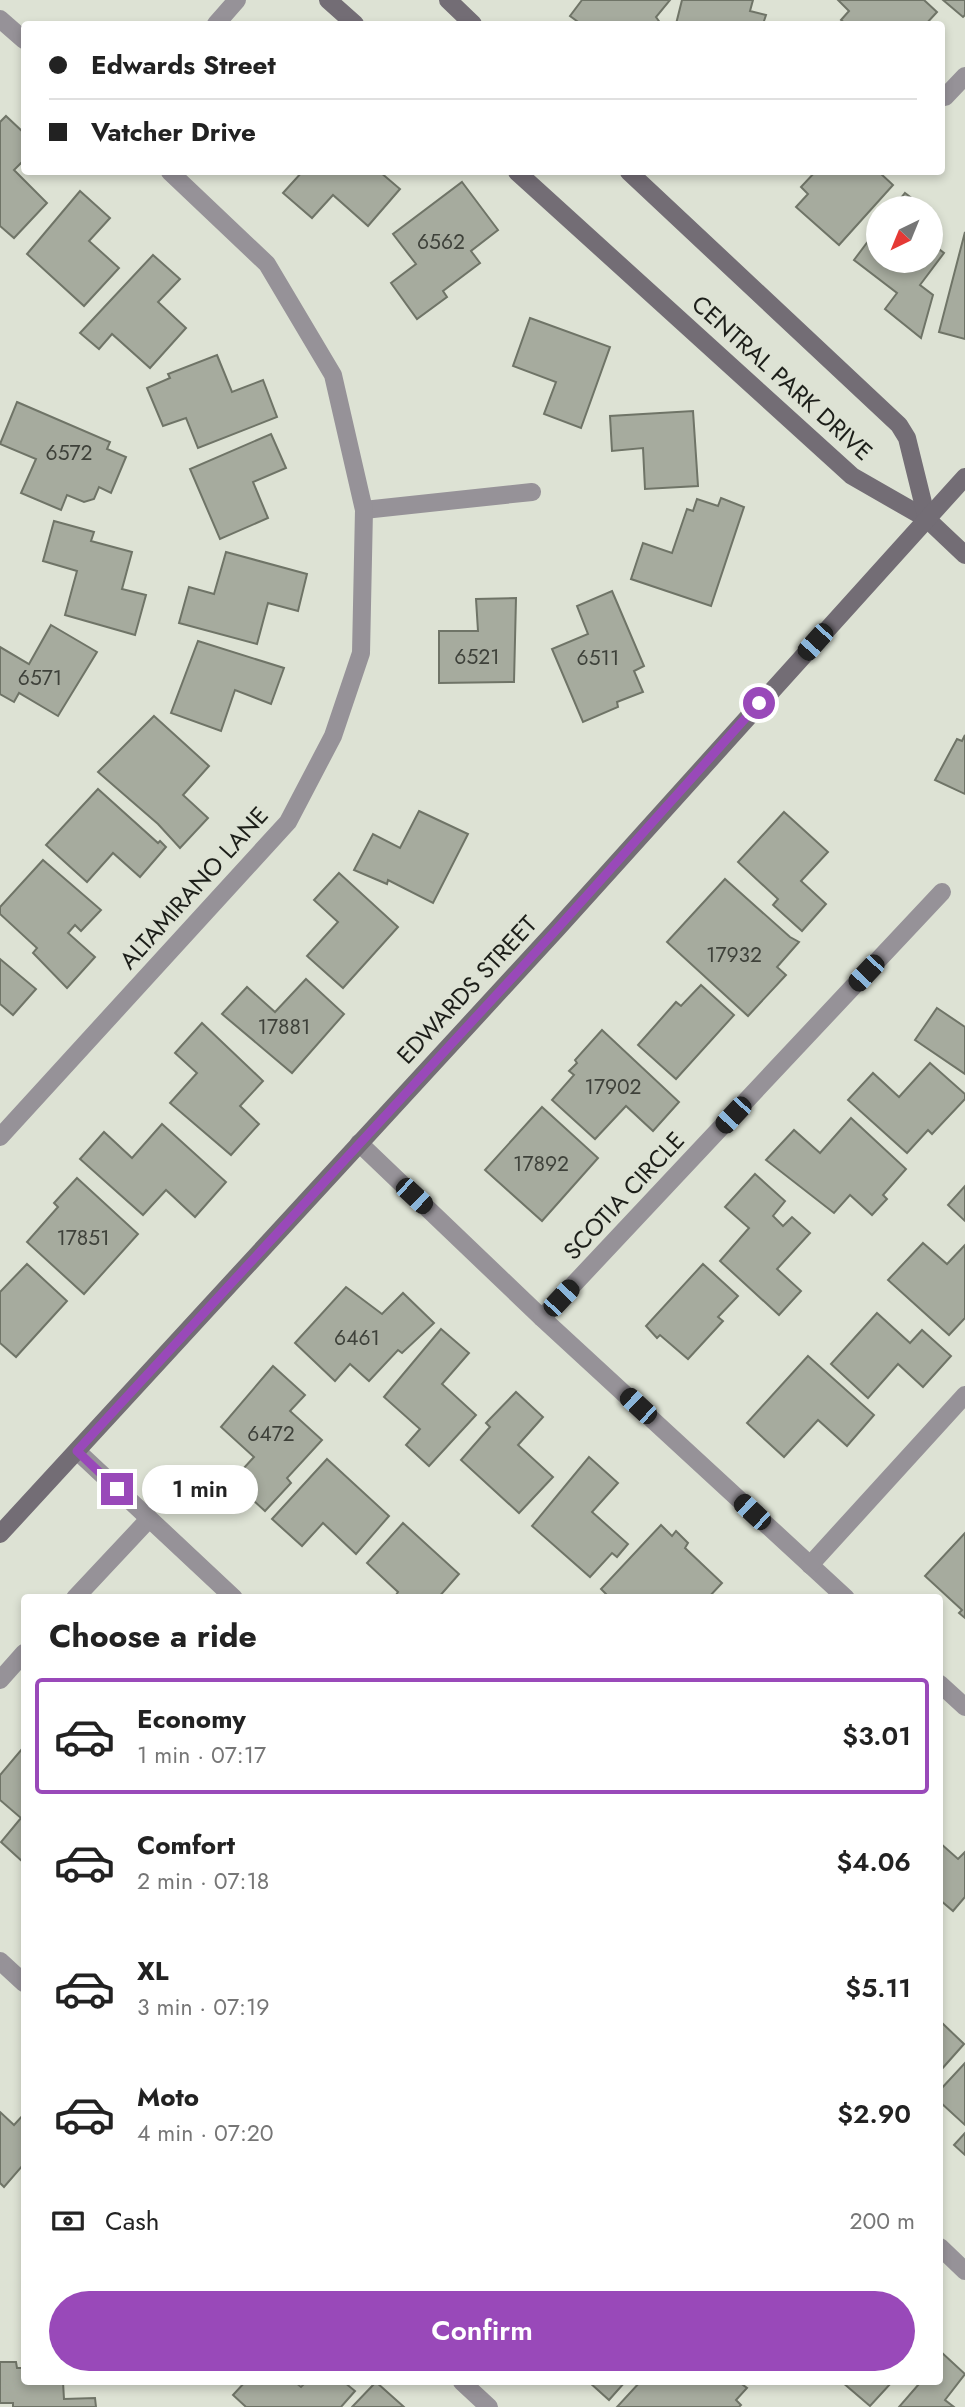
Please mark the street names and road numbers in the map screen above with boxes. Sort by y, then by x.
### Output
street label: CENTRAL PARK DRIVE [684,287,881,469]
street label: ALTAMIRANO LANE [111,799,276,977]
street label: EDWARDS STREET [389,908,545,1072]
street label: SCOTIA CIRCLE [555,1124,692,1268]

